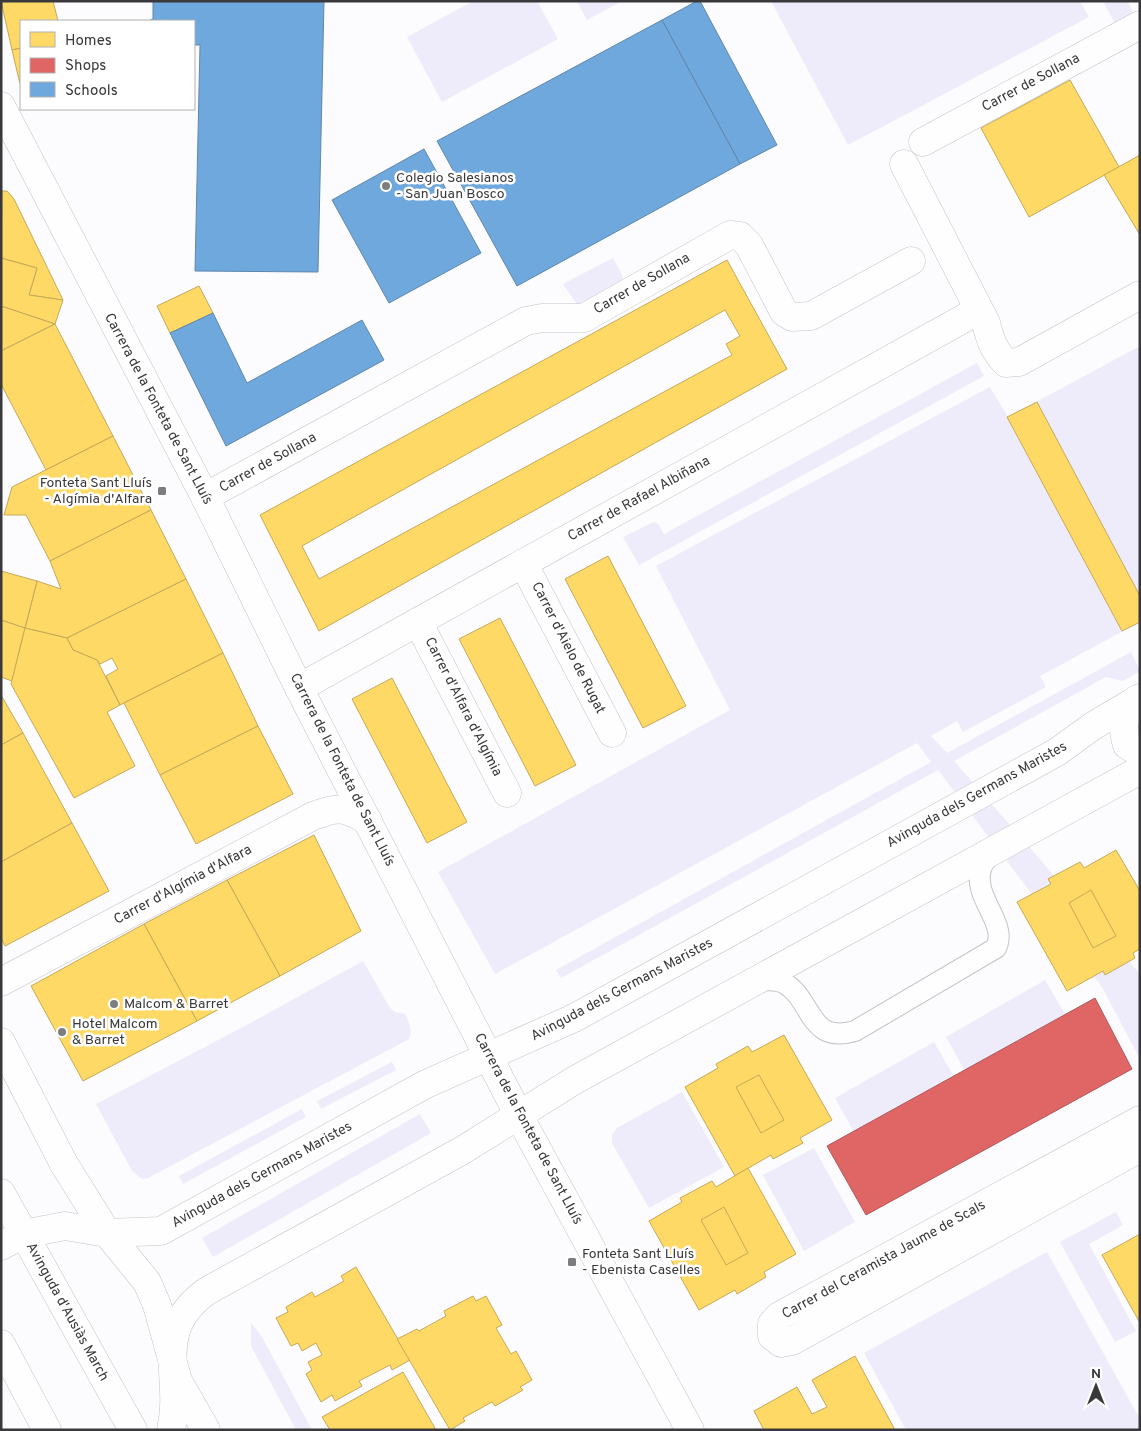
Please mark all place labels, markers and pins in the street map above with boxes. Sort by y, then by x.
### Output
place label: Colegio Salesianos - San Juan Bosco [396,170,514,203]
marker: Colegio Salesianos - San Juan Bosco [380,180,392,192]
place label: Fonteta Sant Lluís - Algímia d'Alfara [40,475,152,508]
marker: Fonteta Sant Lluís - Algímia d'Alfara [156,485,168,497]
place label: Malcom & Barret [124,996,229,1013]
marker: Malcom & Barret [108,998,120,1010]
place label: Hotel Malcom & Barret [72,1016,158,1049]
marker: Hotel Malcom & Barret [56,1026,68,1038]
place label: Fonteta Sant Lluís - Ebenista Caselles [582,1246,700,1279]
marker: Fonteta Sant Lluís - Ebenista Caselles [566,1256,578,1268]

